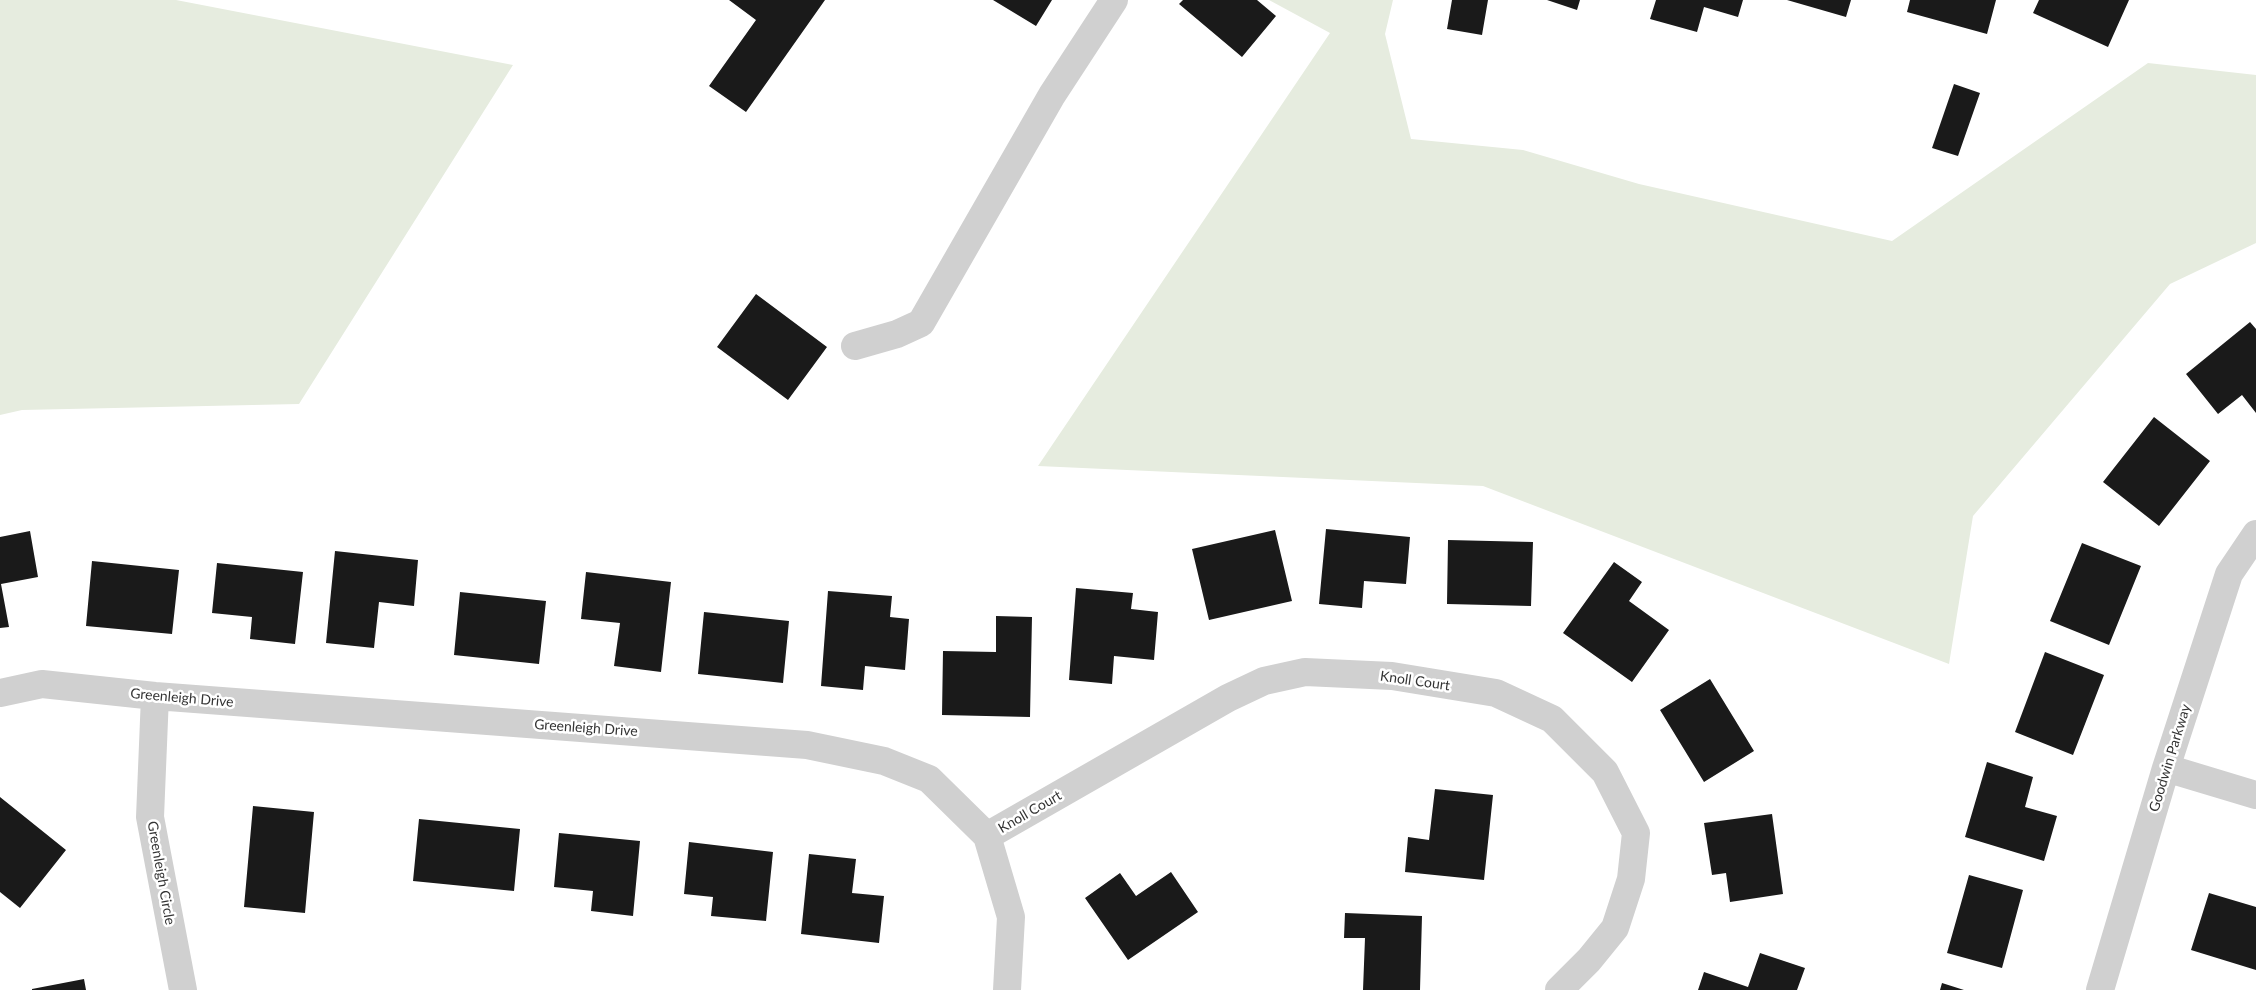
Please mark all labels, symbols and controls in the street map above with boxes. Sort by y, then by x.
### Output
street label: Knoll Court [1379,668,1451,694]
street label: Greenleigh Drive [130,685,234,711]
street label: Goodwin Parkway [2146,702,2194,814]
street label: Greenleigh Drive [534,716,638,740]
street label: Knoll Court [995,787,1065,837]
street label: Greenleigh Circle [144,820,178,926]

